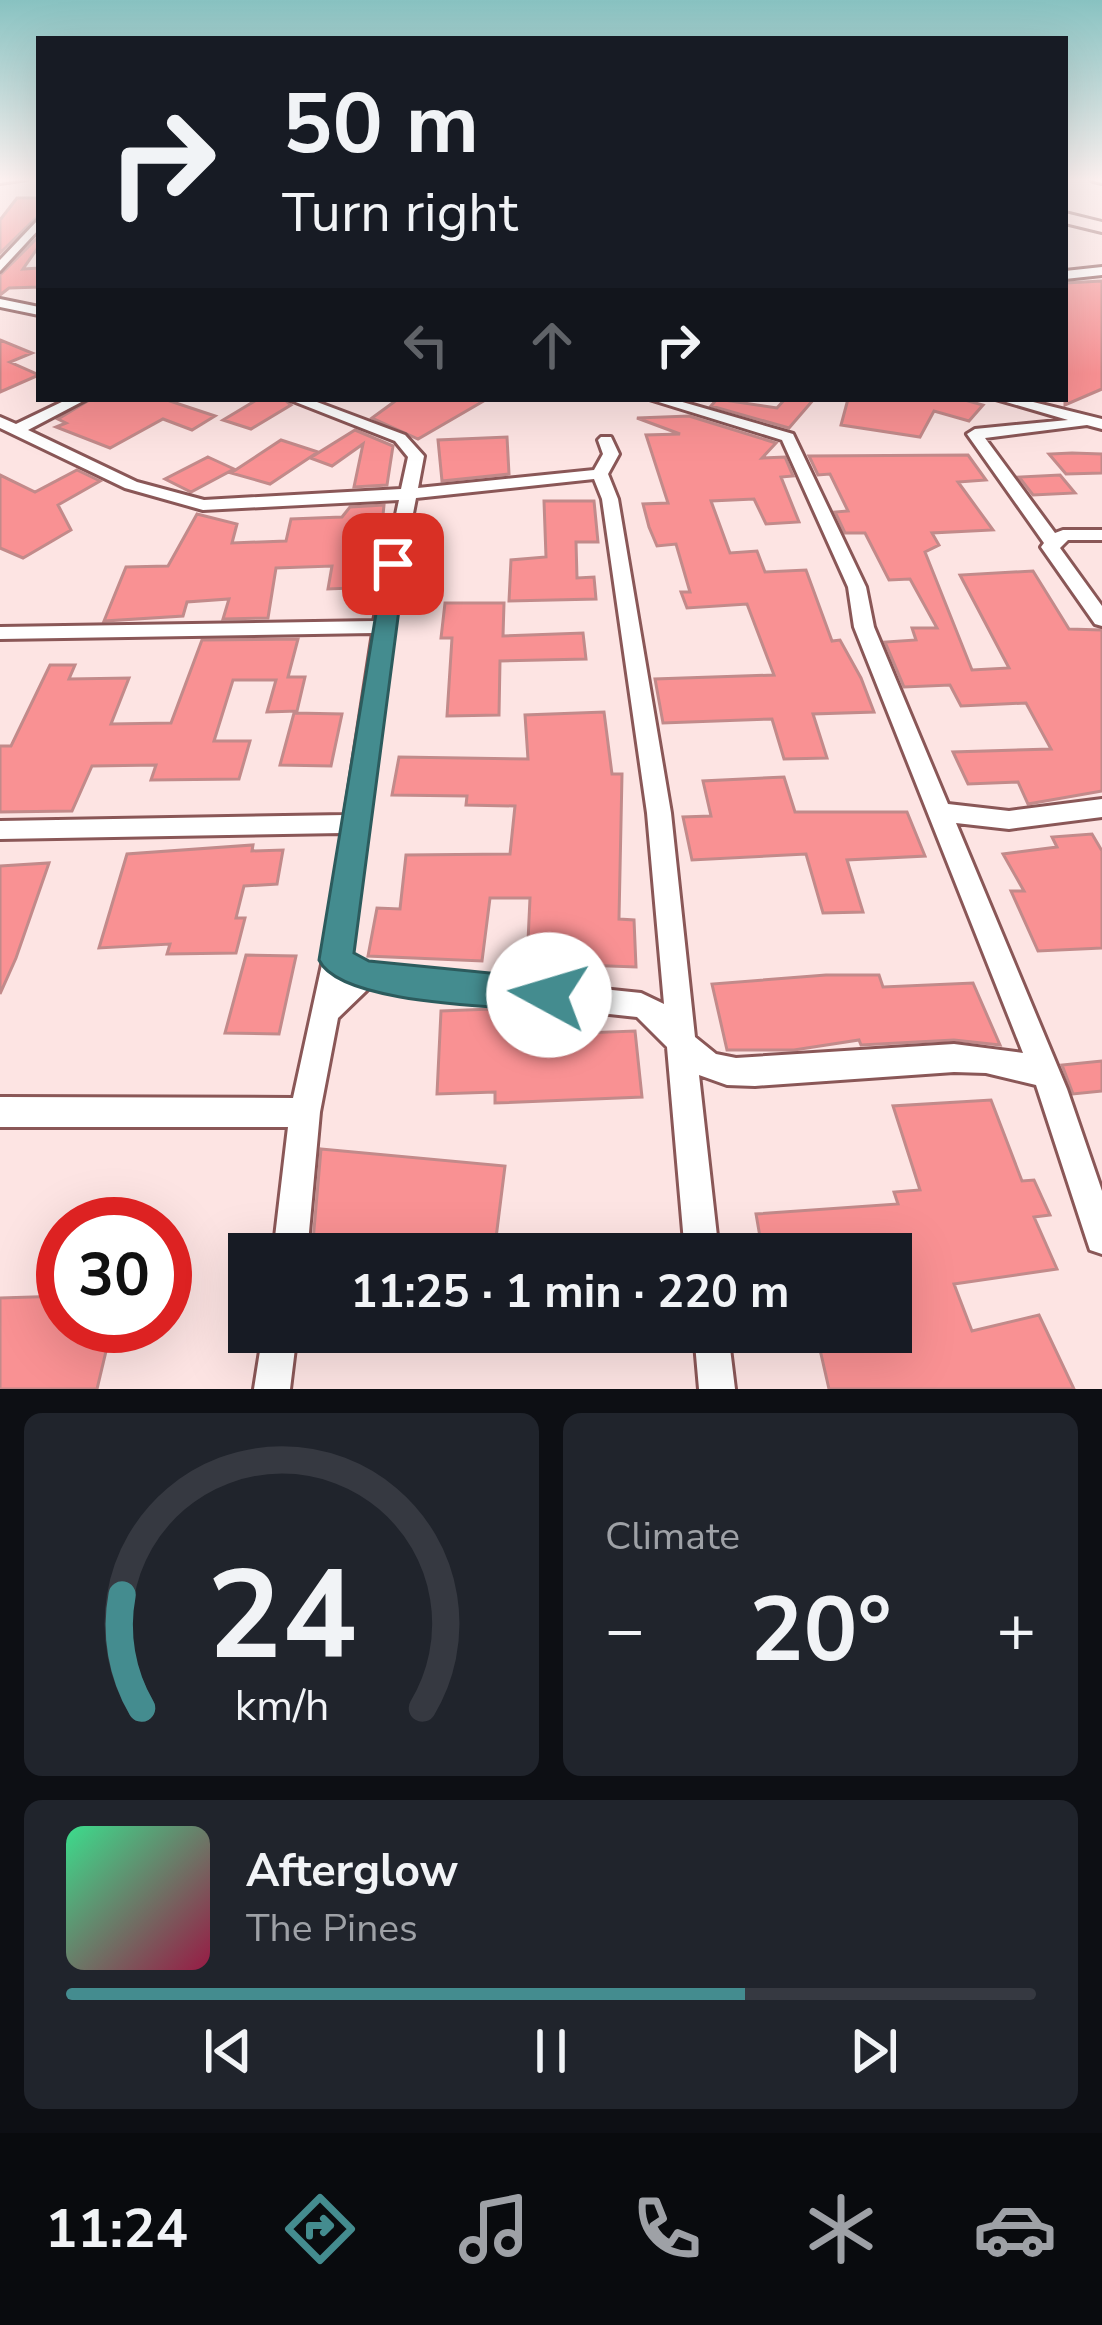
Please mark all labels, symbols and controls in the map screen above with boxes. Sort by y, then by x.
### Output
text: 50 m [282,67,479,182]
icon: right [84,84,240,240]
text: Turn right [282,176,518,250]
icon: left [393,312,459,378]
icon: ahead [519,312,585,378]
icon: right [645,312,711,378]
pin [342,513,444,615]
icon: arrive [360,531,426,597]
position arrow [486,932,612,1058]
speed limit sign: 30 [36,1197,192,1353]
text: 11:25 · 1 min · 220 m [350,1262,790,1323]
text: Climate [605,1510,740,1563]
text: 24 [207,1531,356,1701]
text: 20° [749,1569,892,1692]
text: − [605,1585,645,1675]
text: + [996,1585,1036,1675]
text: km/h [234,1676,329,1734]
text: Afterglow [246,1841,458,1902]
text: The Pines [246,1902,418,1955]
icon: previous [195,2018,261,2084]
icon: pause [518,2018,584,2084]
icon: next [841,2018,907,2084]
icon: directions [278,2187,362,2271]
icon: music [452,2187,536,2271]
icon: phone [625,2187,709,2271]
icon: climate [799,2187,883,2271]
icon: car [973,2187,1057,2271]
text: 11:24 [45,2192,188,2266]

